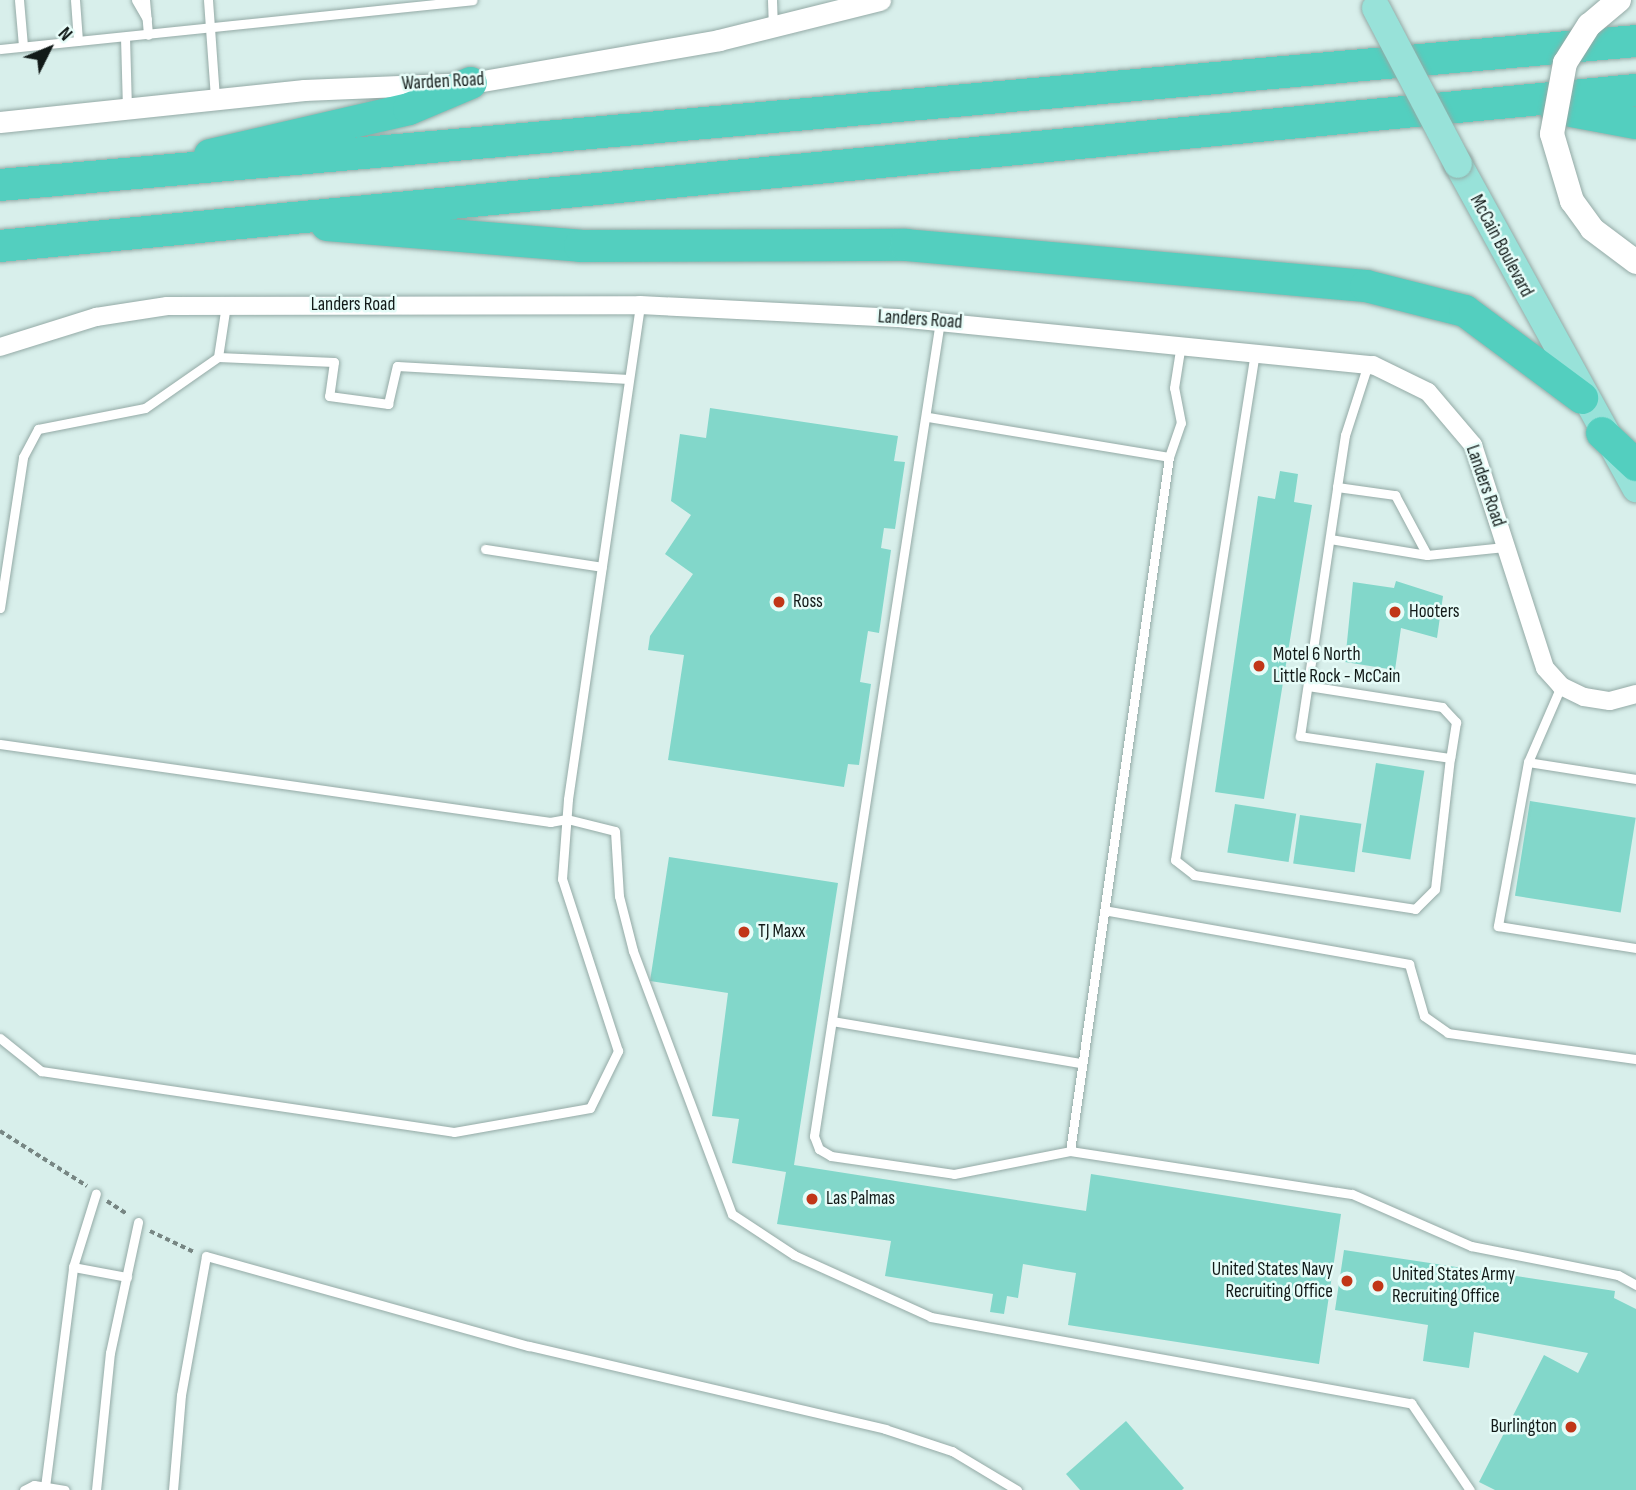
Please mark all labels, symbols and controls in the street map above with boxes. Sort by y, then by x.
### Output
north arrow [14,14,84,84]
text: N [53,23,77,46]
street label: Warden Road [401,68,485,96]
street label: McCain Boulevard [1465,191,1537,301]
street label: Landers Road [311,294,395,316]
street label: Landers Road [877,306,963,334]
street label: Landers Road [1460,442,1510,530]
place label: Ross [793,591,823,613]
marker: Ross [771,594,787,610]
place label: Hooters [1409,601,1460,623]
marker: Hooters [1387,604,1403,620]
place label: Motel 6 North Little Rock - McCain [1273,644,1400,688]
marker: Motel 6 North Little Rock - McCain [1251,658,1267,674]
place label: TJ Maxx [758,921,805,943]
marker: TJ Maxx [736,924,752,940]
place label: Las Palmas [826,1188,895,1210]
marker: Las Palmas [804,1191,820,1207]
place label: United States Navy Recruiting Office [1212,1259,1333,1303]
place label: United States Army Recruiting Office [1392,1264,1515,1308]
marker: United States Navy Recruiting Office [1339,1273,1355,1289]
marker: United States Army Recruiting Office [1370,1278,1386,1294]
place label: Burlington [1490,1416,1557,1438]
marker: Burlington [1563,1419,1579,1435]

